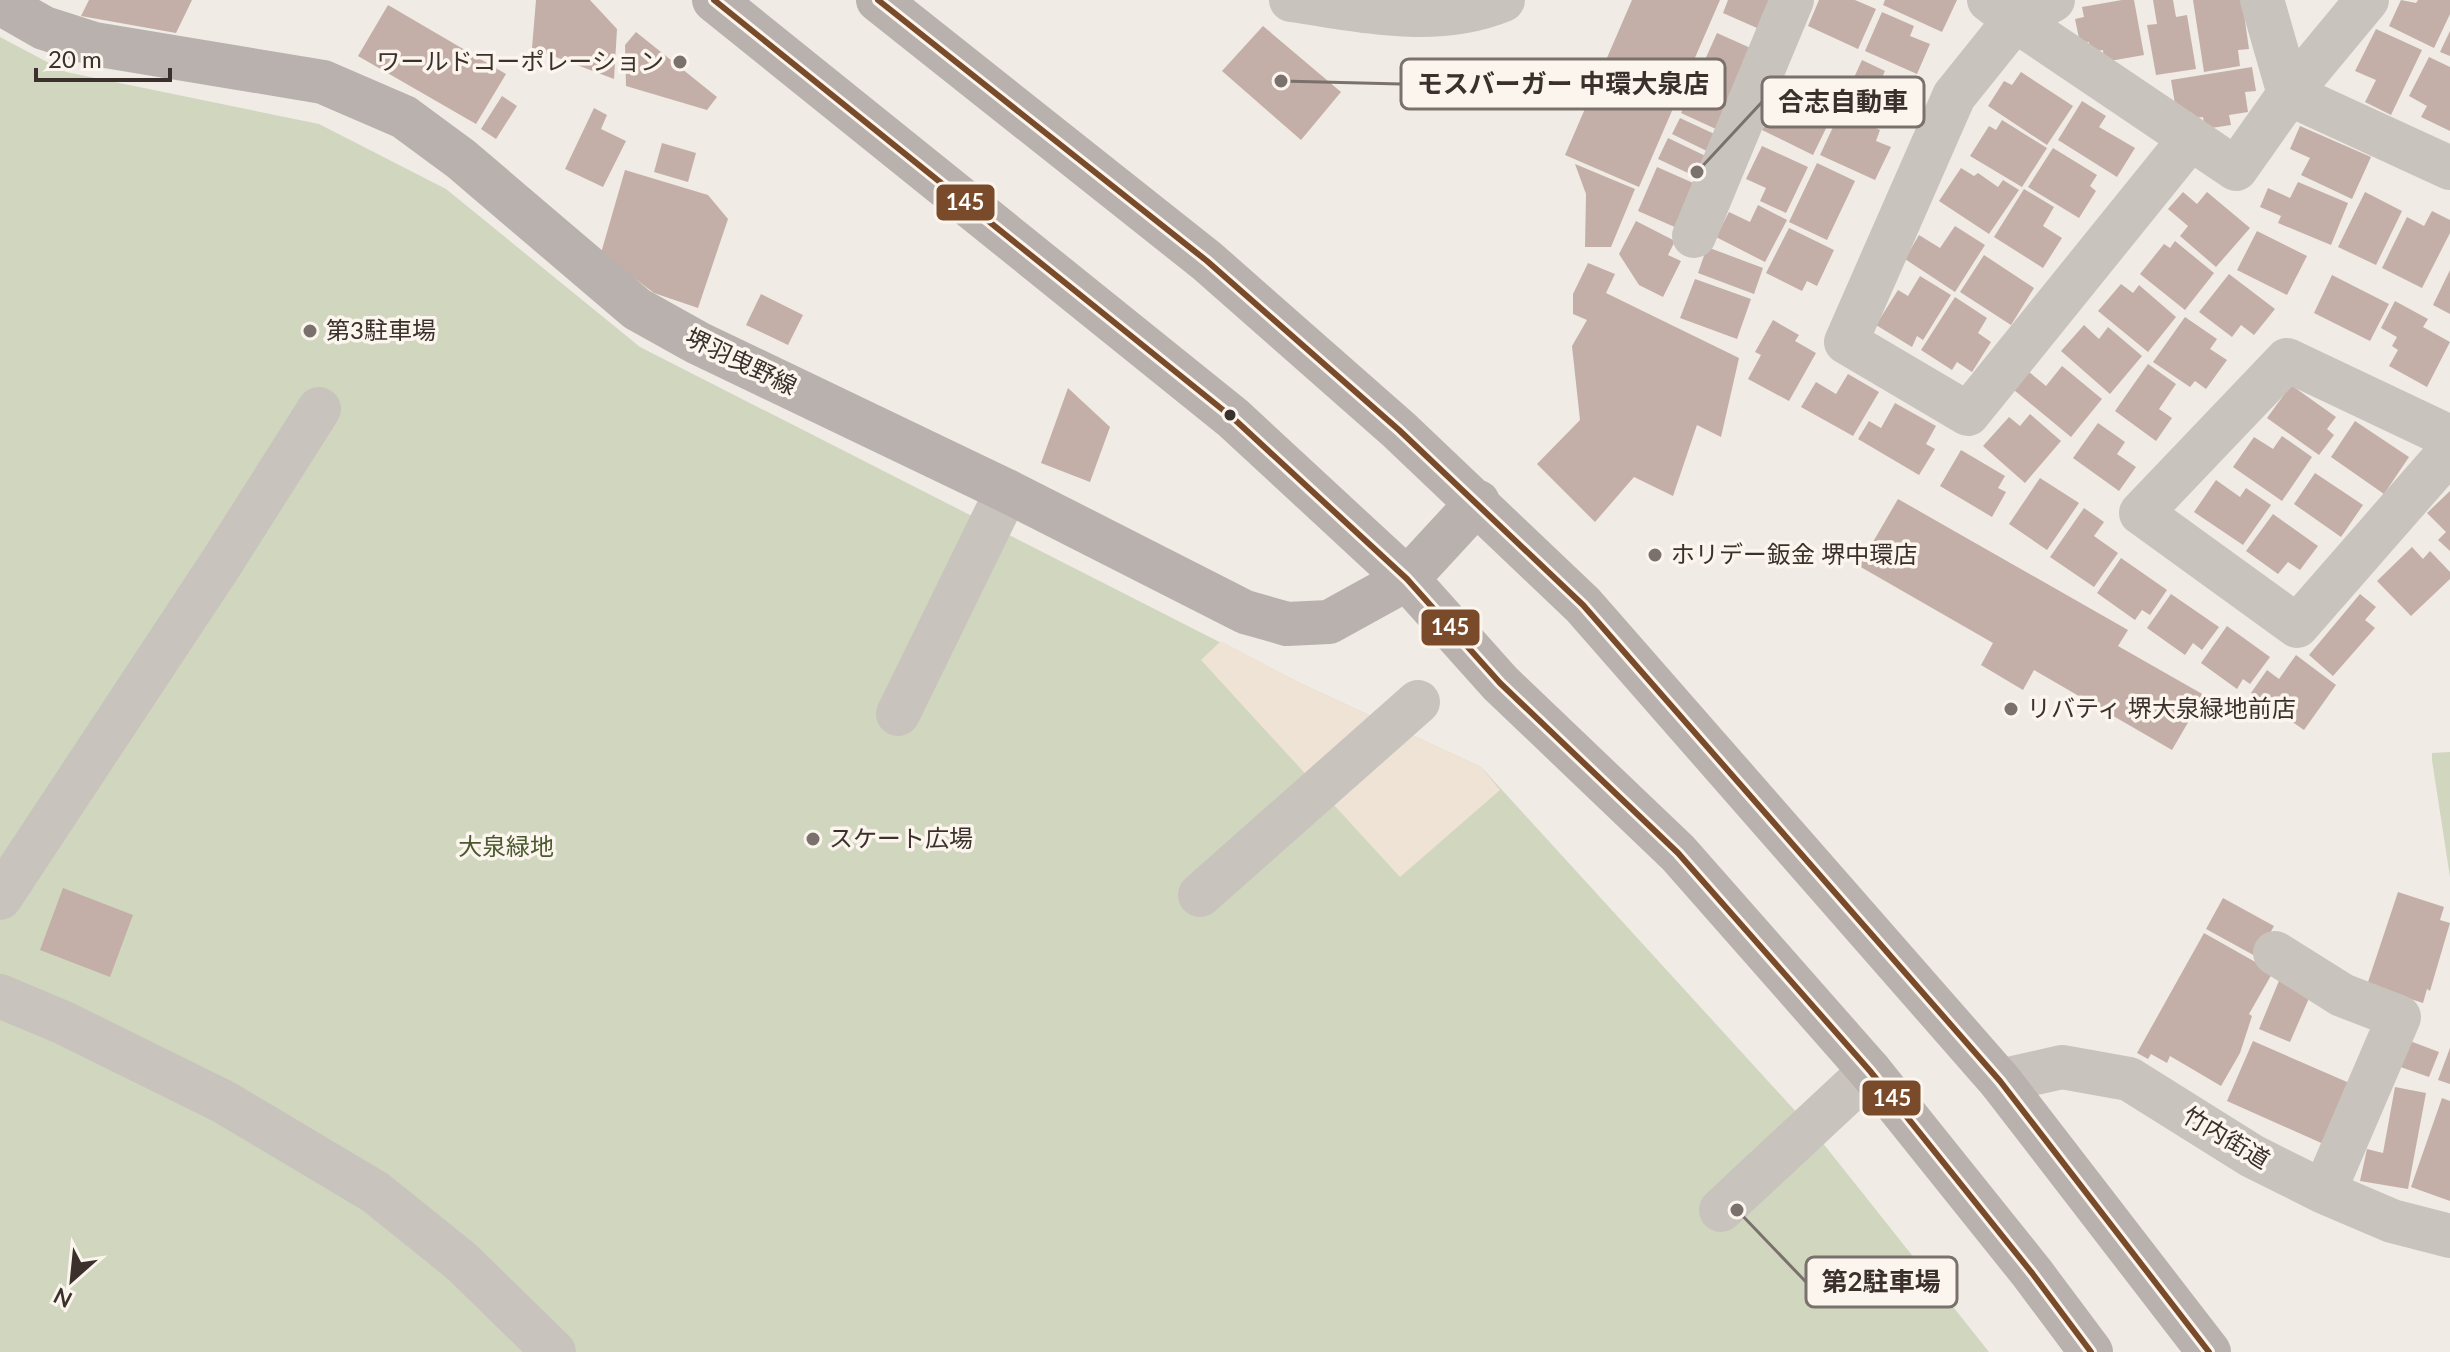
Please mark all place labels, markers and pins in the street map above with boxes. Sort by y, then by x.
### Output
place label: ワールドコーポレーション [376,46,664,75]
marker: ワールドコーポレーション [671,53,689,71]
callout: モスバーガー 中環大泉店 [1401,59,1725,109]
callout: 合志自動車 [1762,77,1924,127]
place label: 第3駐車場 [326,315,436,344]
marker: 第3駐車場 [301,322,319,340]
unlabelled marker [1222,407,1238,423]
place label: ホリデー鈑金 堺中環店 [1671,539,1917,568]
marker: ホリデー鈑金 堺中環店 [1646,546,1664,564]
place label: リバティ 堺大泉緑地前店 [2027,693,2296,722]
marker: リバティ 堺大泉緑地前店 [2002,700,2020,718]
place label: スケート広場 [829,823,973,852]
marker: スケート広場 [804,830,822,848]
callout: 第2駐車場 [1806,1257,1957,1307]

